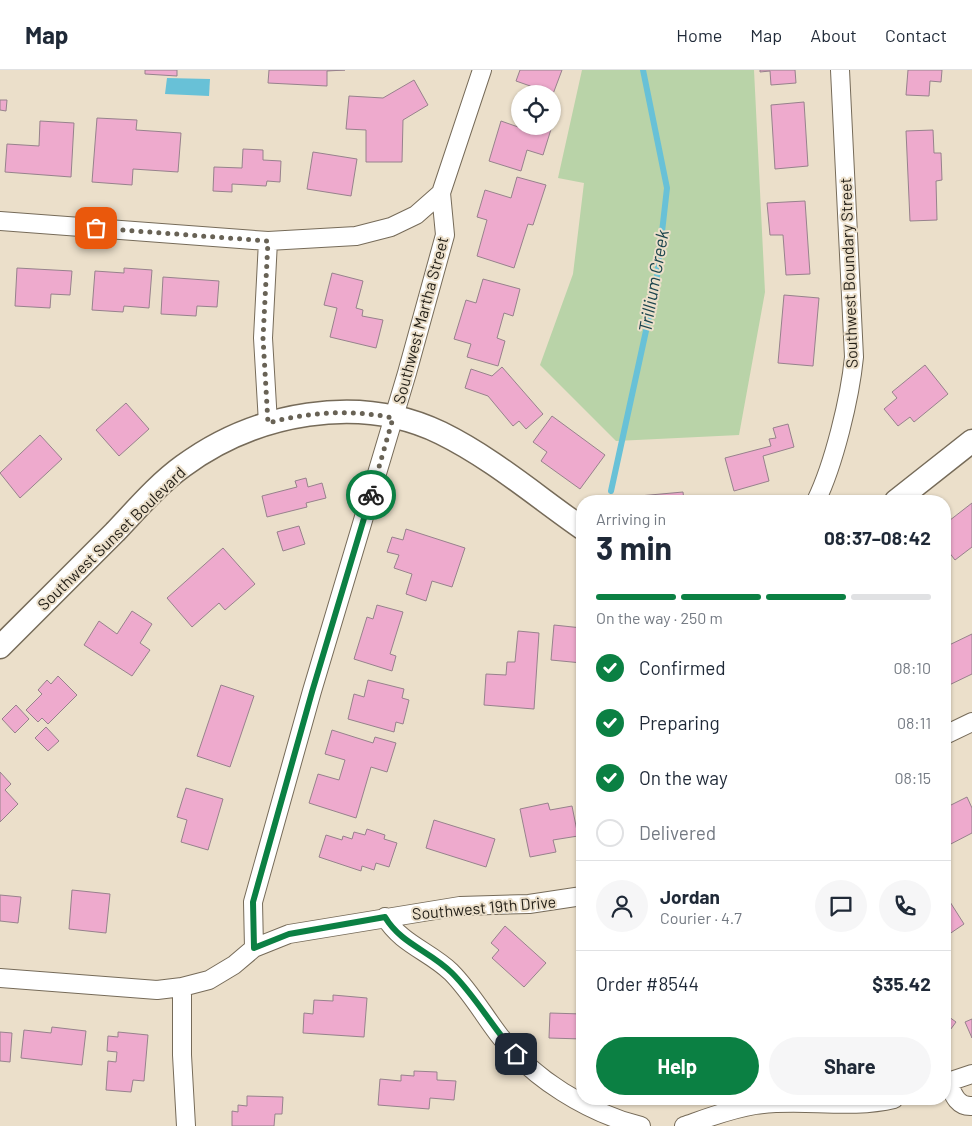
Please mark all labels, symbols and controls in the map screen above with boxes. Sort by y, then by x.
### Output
text: Map [25,20,68,49]
text: Home [676,24,722,46]
text: Map [750,24,782,46]
text: About [810,24,857,46]
text: Contact [885,24,947,46]
map controls [511,85,561,135]
button: locate [511,85,561,135]
street label: Southwest Boundary Street [835,177,861,369]
pin [75,207,117,249]
icon: bag [82,214,110,242]
water label: Trillium Creek [633,228,673,334]
street label: Southwest Martha Street [389,234,451,406]
street label: Southwest Sunset Boulevard [33,462,189,614]
courier [346,470,396,520]
icon: bike [357,481,385,509]
text: Arriving in [596,509,666,528]
text: 08:37–08:42 [824,526,931,549]
text: 3 min [596,528,672,566]
text: On the way · 250 m [596,608,723,627]
icon: check [596,654,624,682]
text: Confirmed [639,656,726,679]
text: 08:10 [894,658,931,677]
icon: check [596,709,624,737]
text: Preparing [639,711,720,734]
text: 08:11 [897,713,931,732]
icon: check [596,764,624,792]
text: On the way [639,766,728,789]
text: 08:15 [894,768,931,787]
text: Delivered [639,821,716,844]
button: person [596,880,648,932]
button: chat [815,880,867,932]
button: phone [879,880,931,932]
text: Jordan [660,885,720,908]
street label: Southwest 19th Drive [411,891,557,923]
text: Courier · 4.7 [660,908,742,927]
text: Order #8544 [596,972,699,995]
text: $35.42 [872,972,931,995]
pin [495,1033,537,1075]
button: Help [596,1037,759,1095]
button: Share [769,1037,931,1095]
icon: home [502,1040,530,1068]

